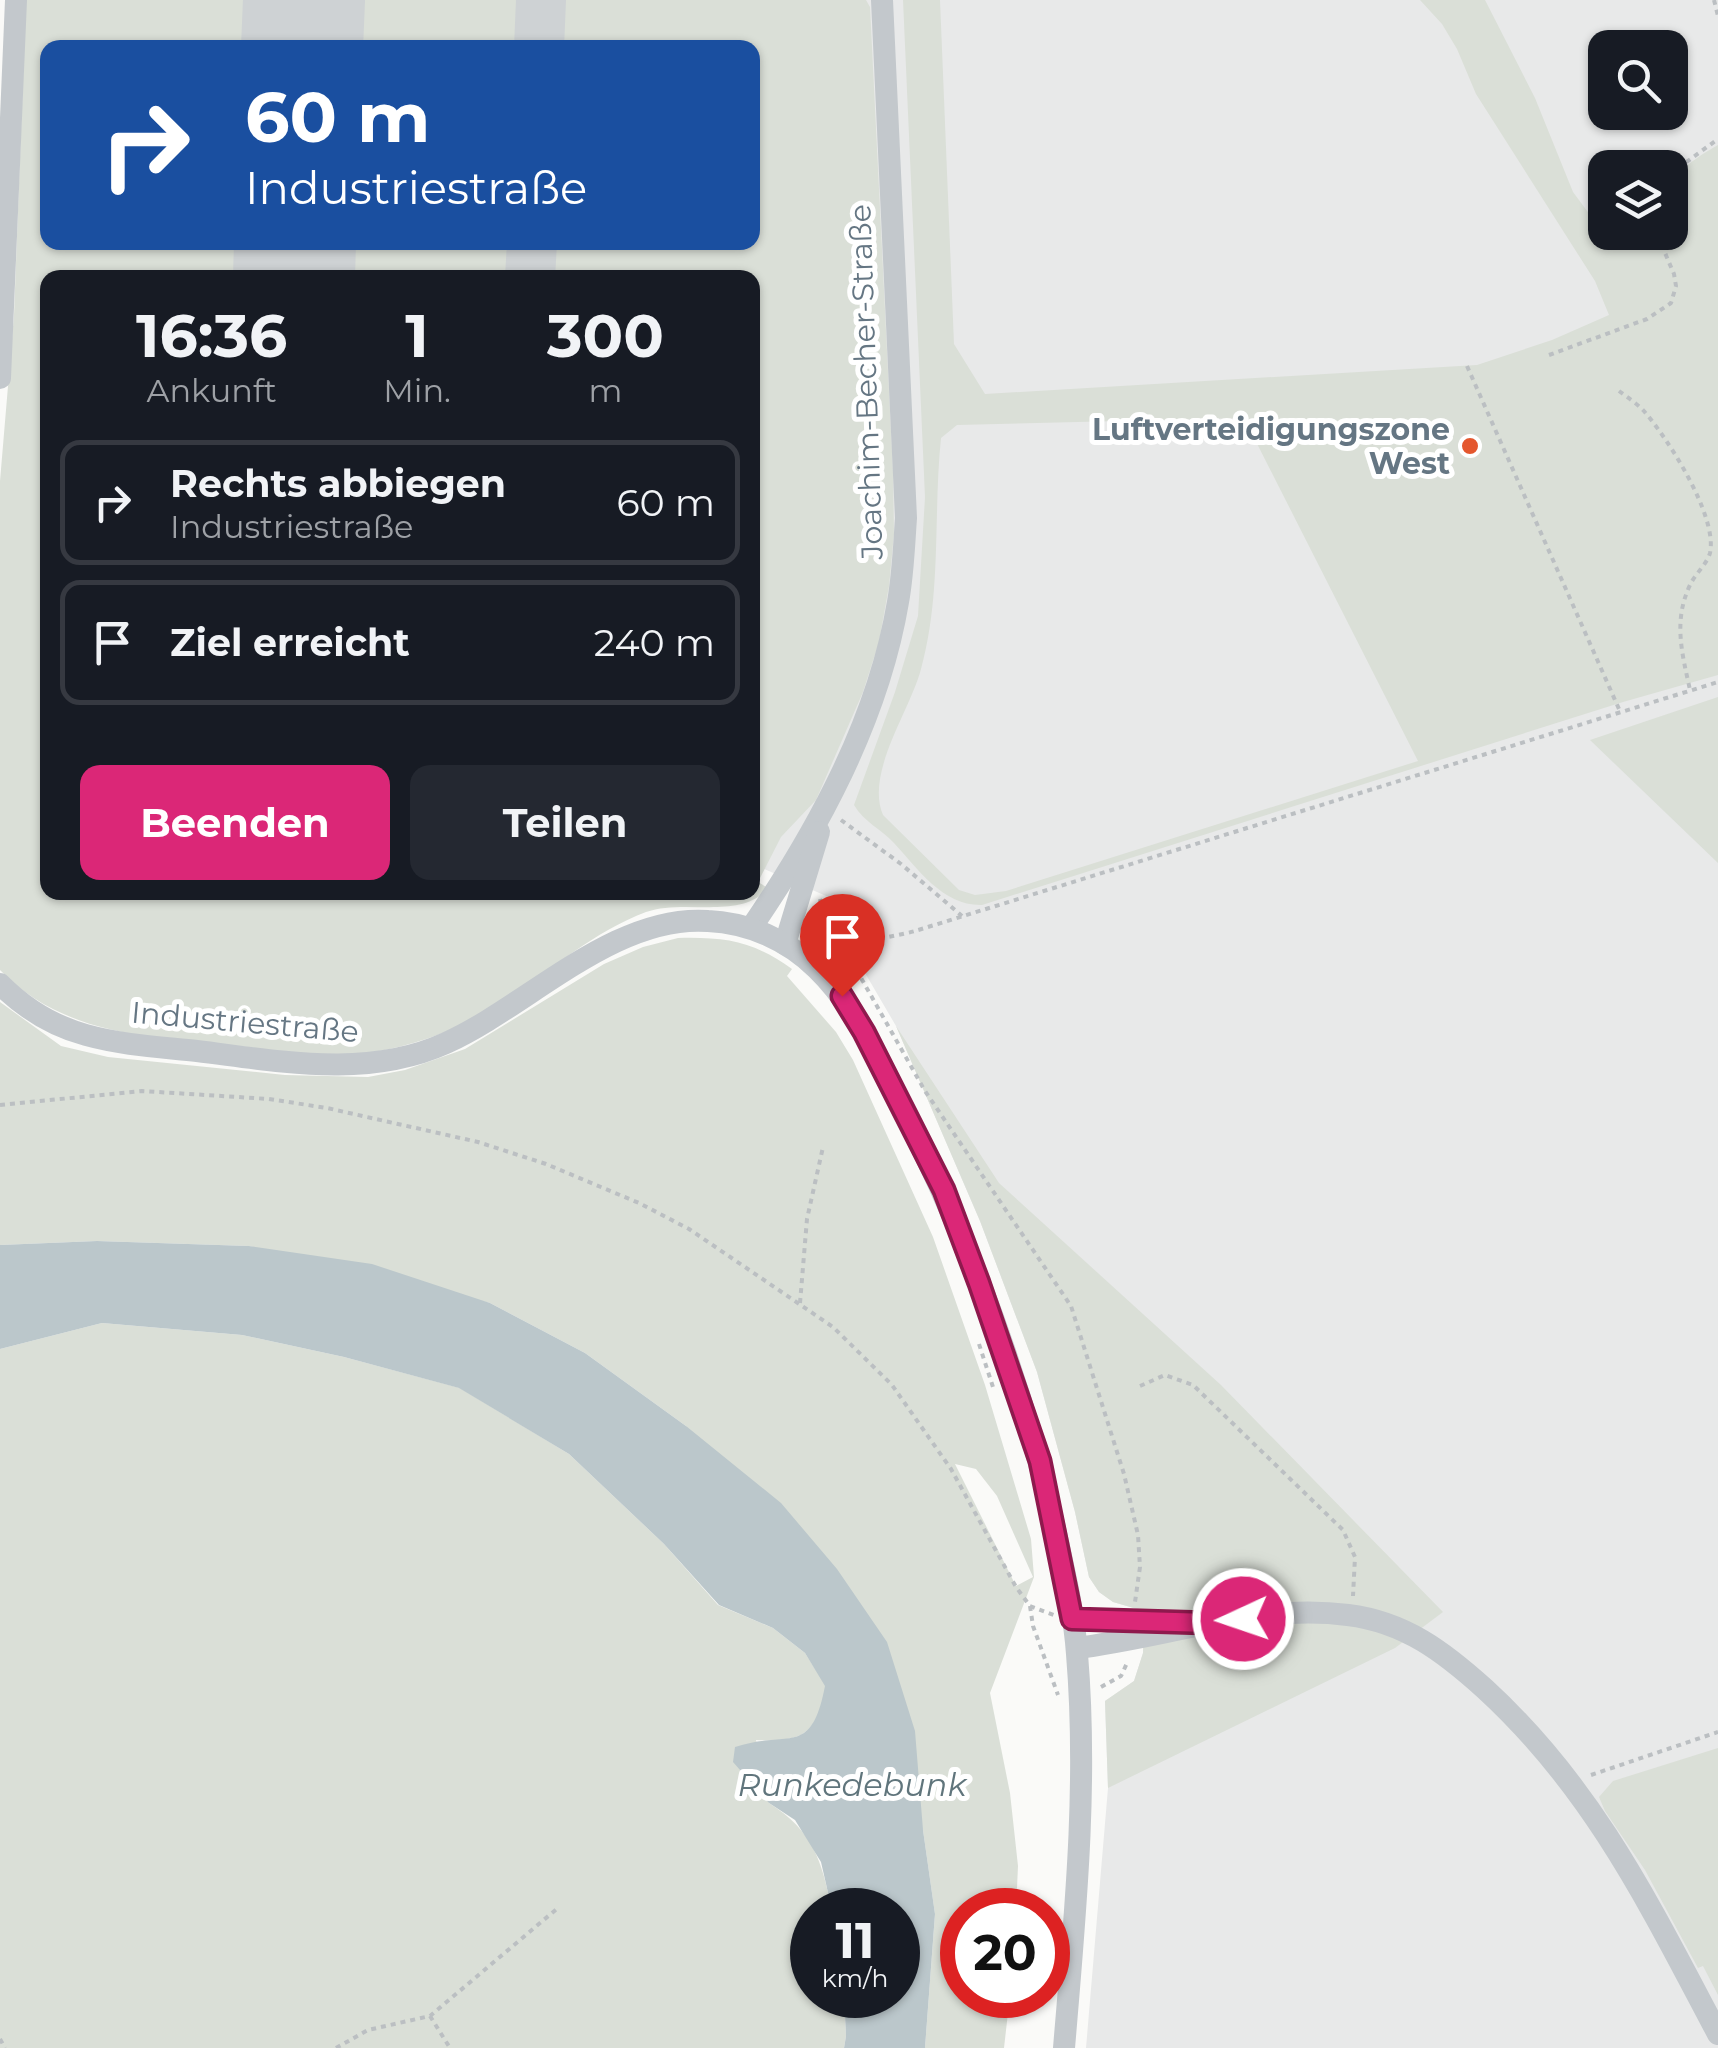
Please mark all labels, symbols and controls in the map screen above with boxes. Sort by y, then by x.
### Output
map controls [1588,30,1688,250]
button: search [1588,30,1688,130]
text: 60 m [245,74,430,160]
icon: right [80,80,210,210]
button: layers [1588,150,1688,250]
text: Industriestraße [245,160,587,215]
street label: Joachim-Becher-Straße [841,204,891,561]
text: 16:36 [136,299,287,372]
text: 1 [405,299,429,372]
text: 300 [547,299,664,372]
text: Ankunft [146,371,277,410]
text: Min. [383,371,451,410]
text: m [588,371,622,410]
place label: Luftverteidigungszone West [1092,411,1450,482]
marker: Luftverteidigungszone West [1459,435,1481,457]
text: Rechts abbiegen [170,460,506,507]
icon: right [85,475,140,530]
text: 60 m [616,479,715,526]
text: Industriestraße [170,507,413,546]
icon: arrive [85,615,140,670]
text: Ziel erreicht [170,619,410,666]
text: 240 m [594,619,715,666]
button: Beenden [80,765,390,880]
button: Teilen [410,765,720,880]
pin [800,894,885,997]
icon: arrive [815,909,870,964]
street label: Industriestraße [130,994,360,1050]
position arrow [1191,1567,1295,1671]
water label: Runkedebunk [738,1765,968,1804]
speed limit sign: 20 [940,1888,1070,2018]
text: 11 [835,1910,875,1971]
text: km/h [822,1963,888,1993]

